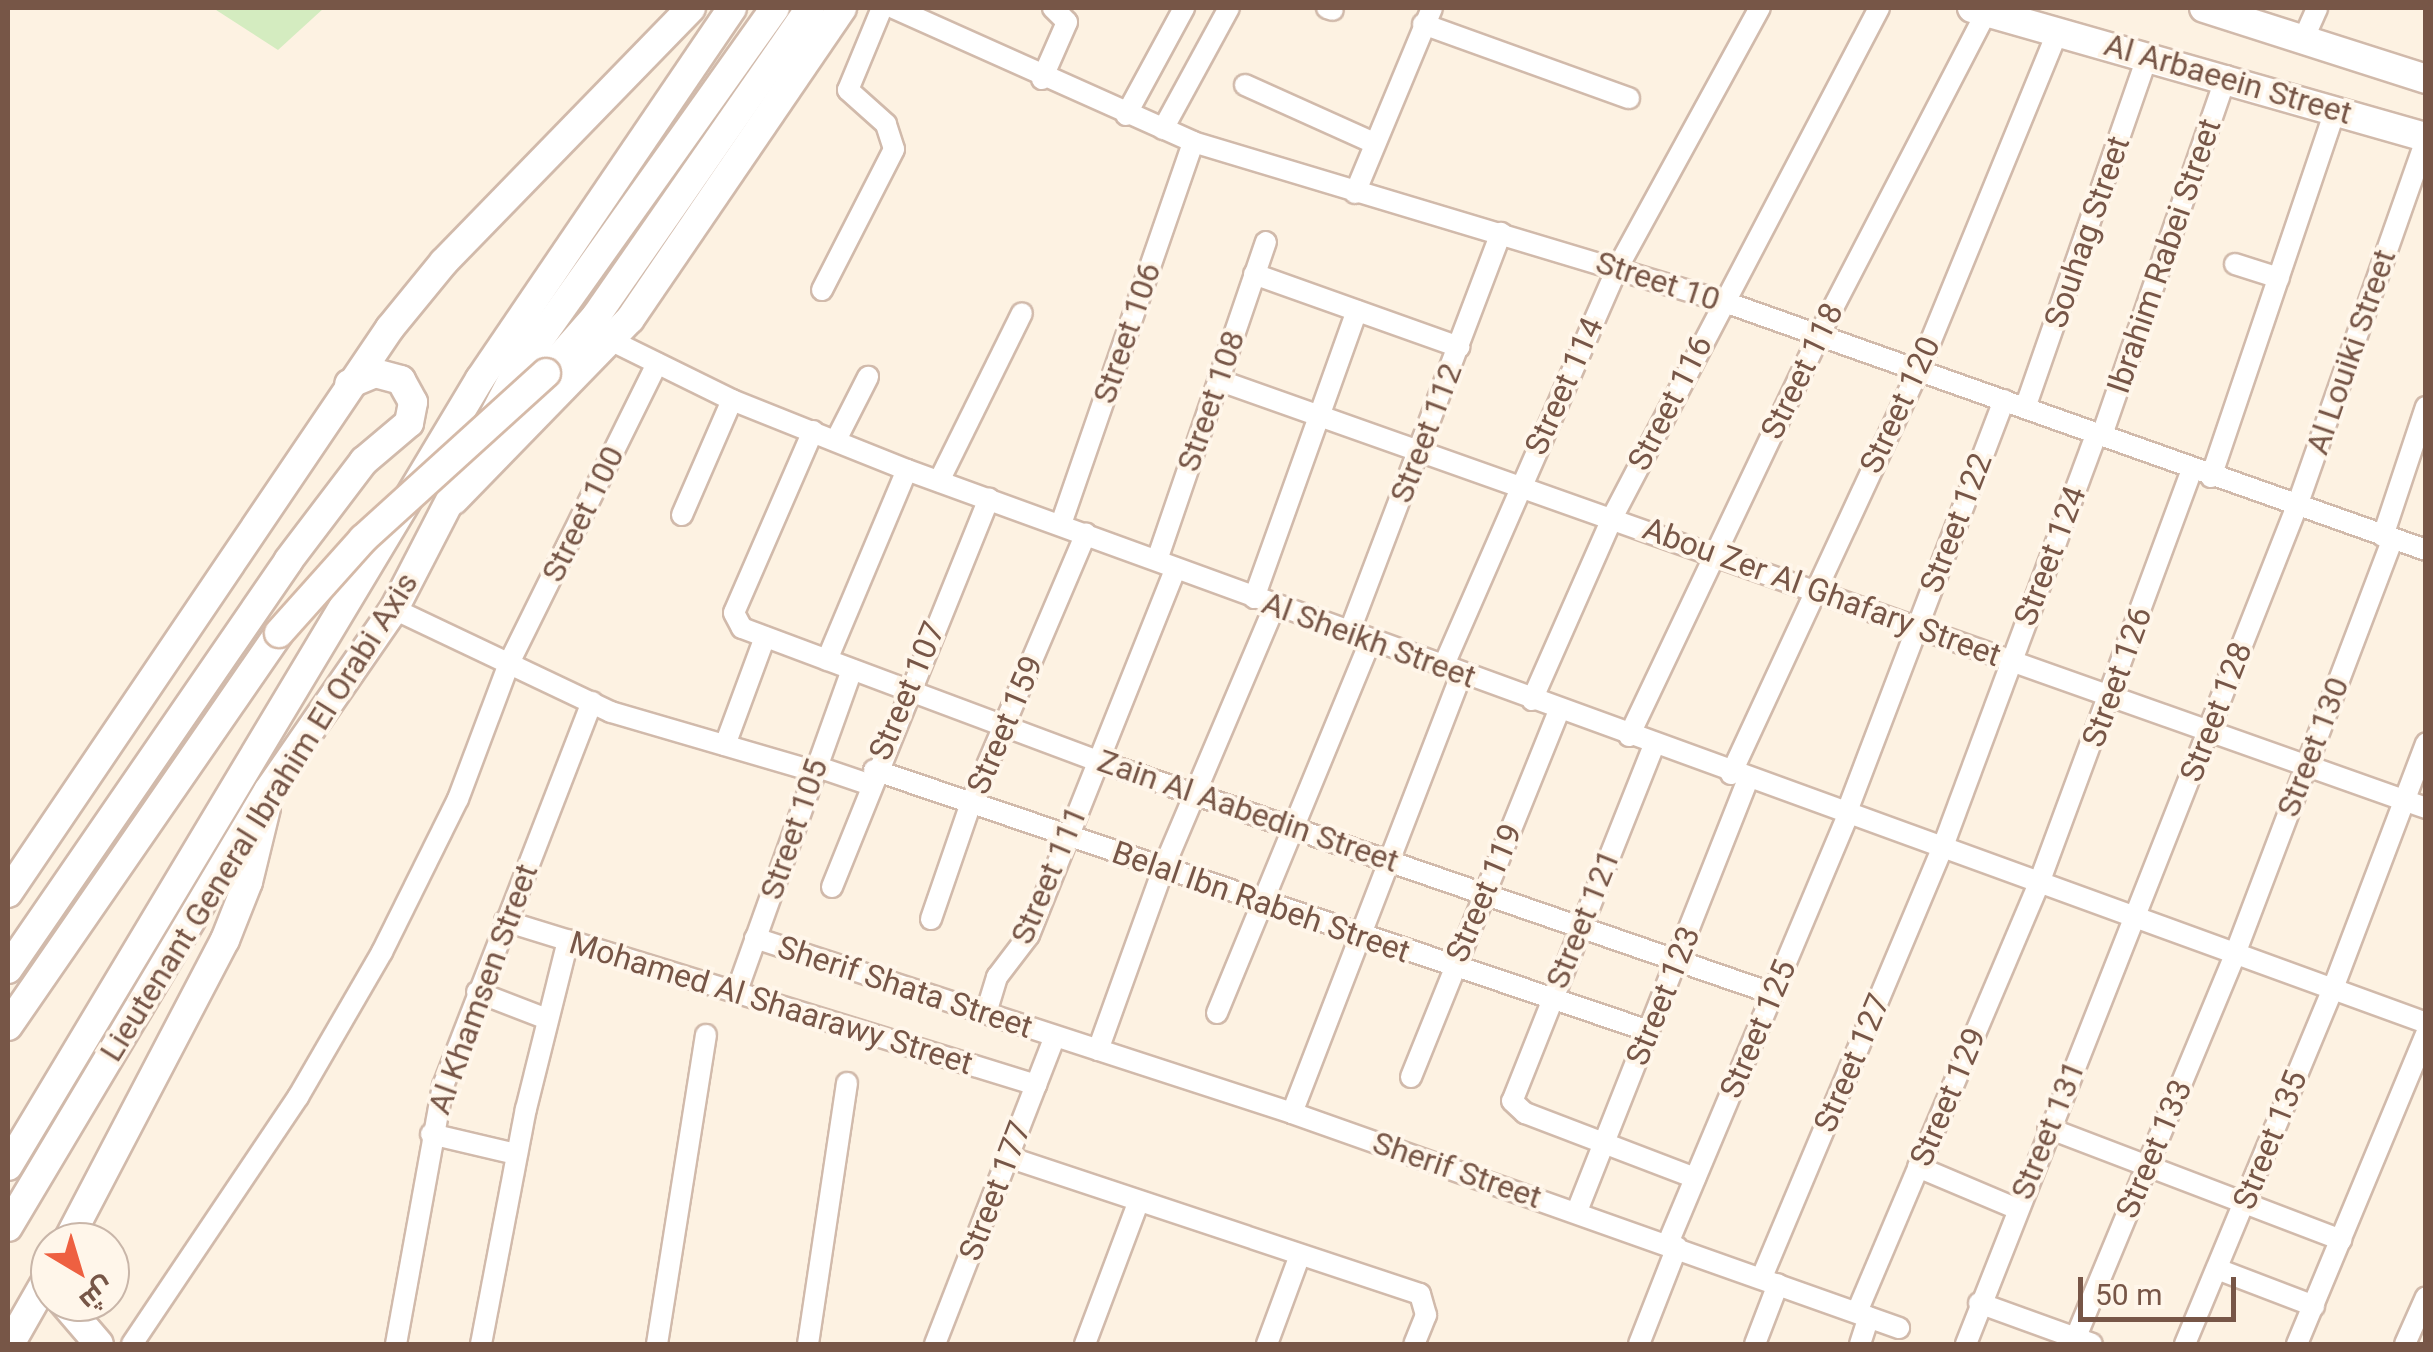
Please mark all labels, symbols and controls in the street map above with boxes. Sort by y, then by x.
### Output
street label: Al Arbaeein Street [2100,25,2356,133]
street label: Ibrahim Rabei Street [2099,114,2229,398]
street label: Souhag Street [2036,131,2138,333]
street label: Street 10 [1591,243,1725,319]
street label: Al Louiki Street [2298,245,2404,459]
street label: Street 106 [1085,258,1169,408]
street label: Street 118 [1753,297,1851,445]
street label: Street 114 [1517,311,1611,461]
street label: Street 108 [1169,326,1253,476]
street label: Street 116 [1620,329,1720,477]
street label: Street 120 [1852,331,1948,479]
street label: Street 112 [1382,358,1470,508]
street label: Street 100 [534,440,632,588]
street label: Street 122 [1912,448,2000,598]
street label: Street 124 [2006,481,2094,631]
street label: Abou Zer Al Ghafary Street [1638,509,2006,675]
street label: Lieutenant General Ibrahim El Orabi Axis [92,566,426,1068]
street label: Al Sheikh Street [1257,584,1481,696]
street label: Street 126 [2074,602,2160,752]
street label: Street 107 [861,616,953,766]
street label: Street 128 [2172,637,2260,787]
street label: Street 159 [959,650,1051,800]
street label: Street 130 [2269,672,2357,822]
street label: Zain Al Aabedin Street [1093,741,1403,881]
street label: Street 105 [752,754,836,904]
street label: Street 111 [1003,800,1095,950]
street label: Street 119 [1438,818,1530,968]
street label: Belal Ibn Rabeh Street [1107,833,1415,971]
street label: Street 121 [1538,844,1628,994]
street label: Al Khamsen Street [420,859,546,1119]
street label: Street 123 [1618,921,1708,1071]
street label: Mohamed Al Shaarawy Street [565,923,977,1083]
street label: Sherif Shata Street [773,928,1037,1046]
street label: Street 125 [1712,954,1804,1104]
street label: Street 127 [1806,988,1898,1138]
street label: Street 129 [1902,1022,1994,1172]
street label: Street 131 [2003,1055,2093,1205]
street label: Street 135 [2225,1065,2315,1215]
street label: Street 133 [2108,1074,2200,1224]
street label: Street 177 [951,1116,1039,1266]
street label: Sherif Street [1368,1123,1546,1217]
north arrow [30,1222,130,1322]
scale bar [2083,1257,2240,1319]
text: ش [73,1270,122,1319]
text: 50 m [2095,1277,2162,1312]

